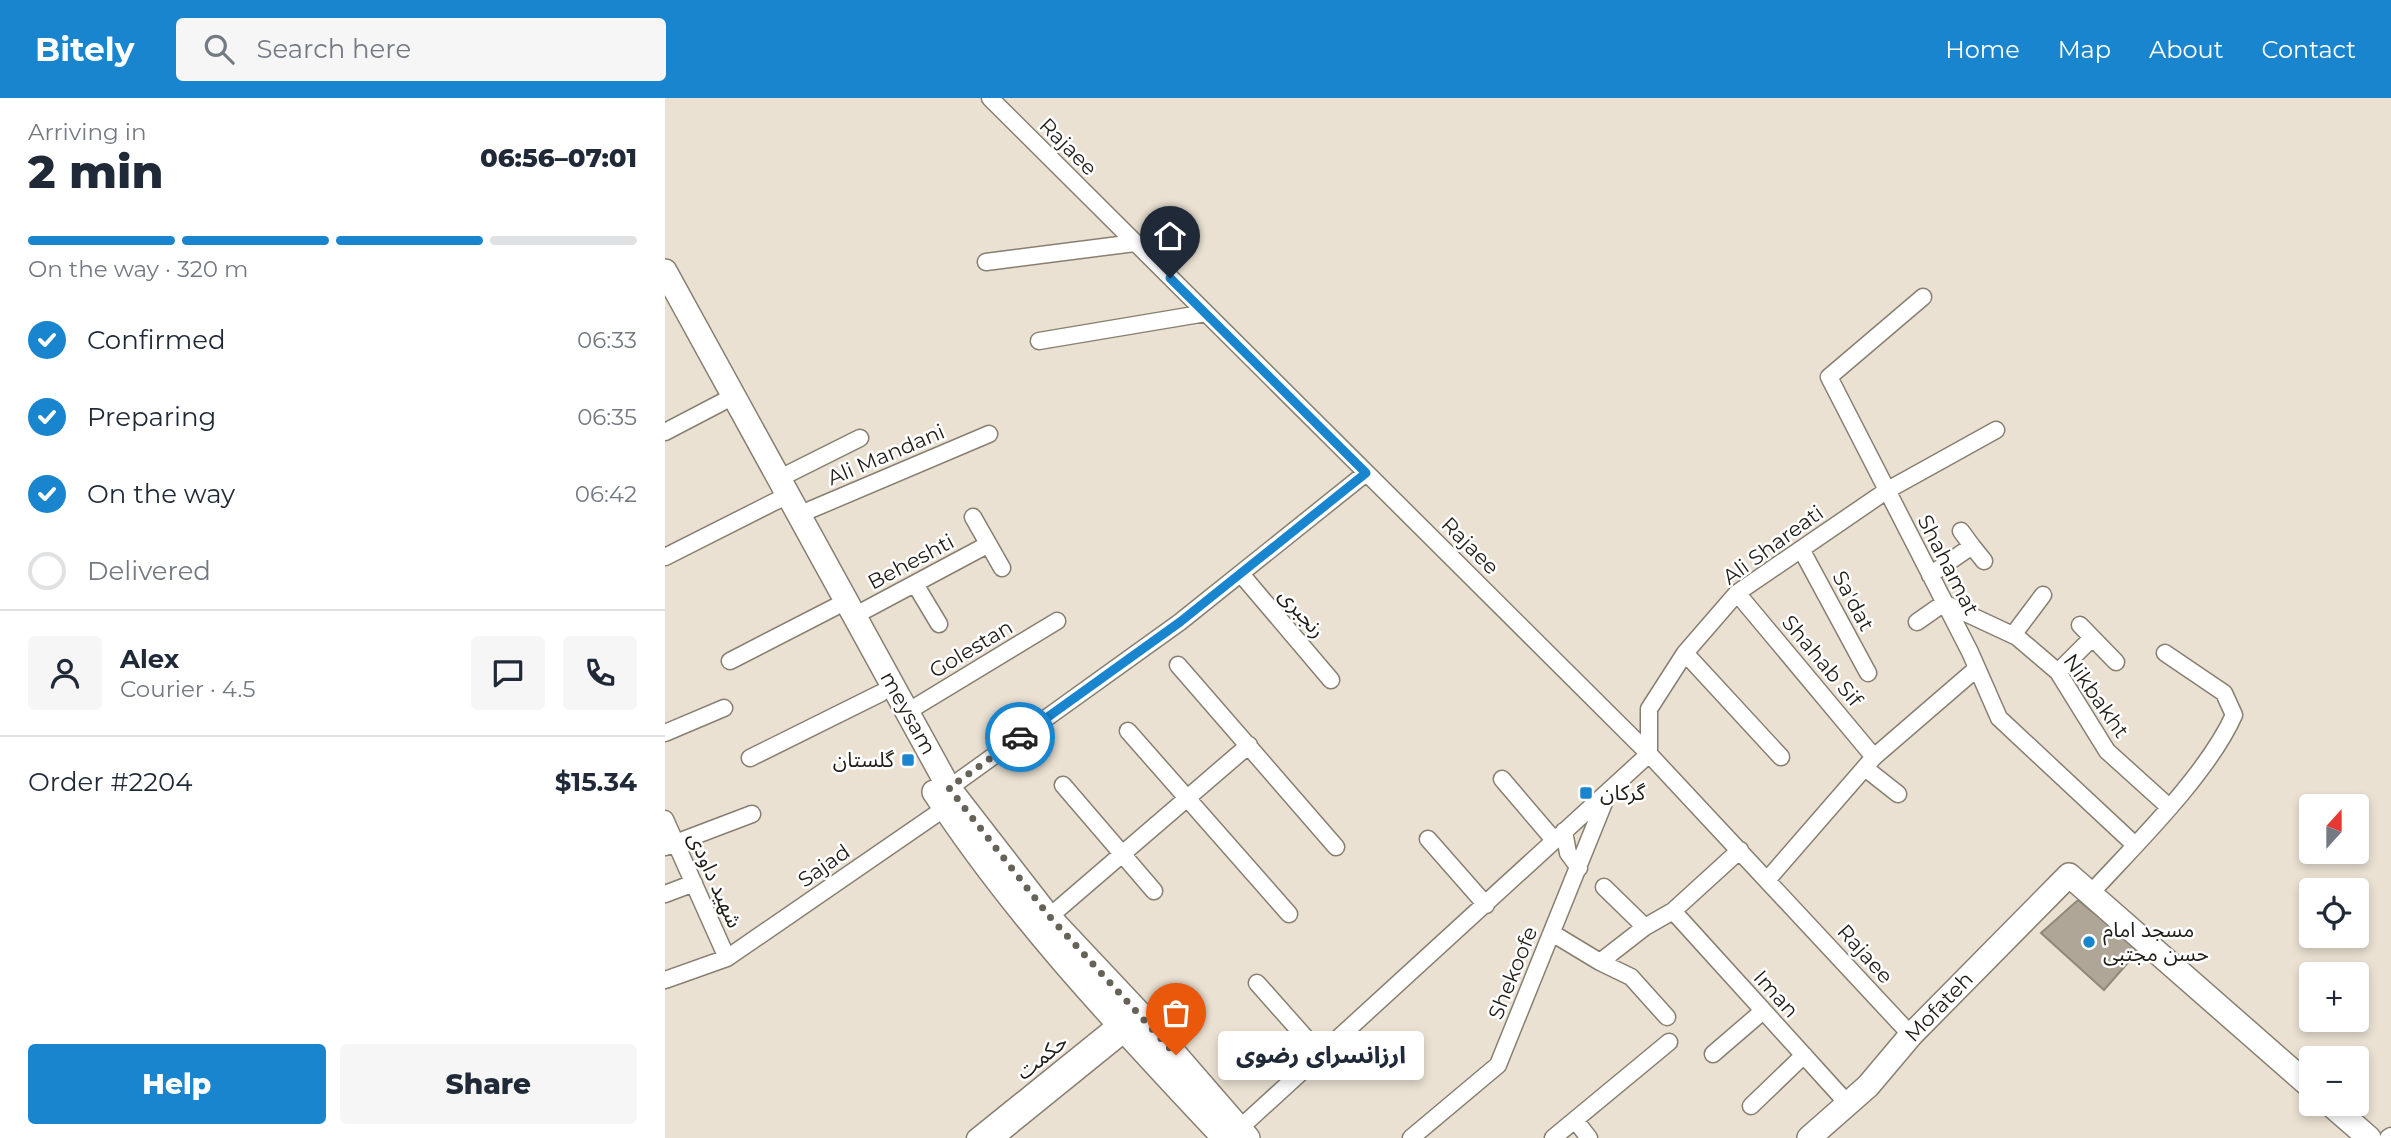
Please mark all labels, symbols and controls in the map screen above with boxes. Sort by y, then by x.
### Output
search box [176,18,666,81]
text: Bitely [35,29,134,69]
icon: search [200,30,238,68]
text: Search here [256,33,411,65]
text: Home [1945,35,2020,64]
text: Map [2058,35,2111,64]
text: About [2149,35,2223,64]
text: Contact [2261,35,2356,64]
street label: Rajaee [1034,113,1102,181]
text: Arriving in [28,118,147,146]
text: 06:56–07:01 [480,142,637,174]
text: 2 min [28,143,163,200]
pin [1140,206,1200,278]
icon: home [1151,217,1189,255]
text: On the way · 320 m [28,255,248,283]
icon: check [28,321,66,359]
text: Confirmed [87,324,226,356]
text: 06:33 [577,326,637,354]
icon: check [28,398,66,436]
text: Preparing [87,401,216,433]
text: 06:35 [577,403,637,431]
street label: Ali Mandani [823,419,948,490]
icon: check [28,475,66,513]
text: On the way [87,478,235,510]
text: 06:42 [575,480,637,508]
street label: Ali Shareati [1717,500,1828,590]
street label: Shahamat [1912,510,1984,619]
street label: Rajaee [1436,512,1504,580]
street label: Beheshti [863,528,958,595]
text: Delivered [87,555,211,587]
street label: Sa'dat [1827,566,1880,635]
street label: رنجبری [1274,583,1331,643]
street label: Shahab Sif [1777,610,1868,712]
street label: Golestan [925,614,1017,683]
button: person [28,636,102,710]
button: chat [471,636,545,710]
button: phone [563,636,637,710]
text: Alex [120,643,179,675]
street label: Nikbakht [2058,649,2135,743]
street label: meysam [875,667,941,759]
text: Courier · 4.5 [120,675,255,703]
courier [985,702,1055,772]
icon: car [1001,718,1039,756]
place label: گلستان [833,747,894,772]
marker: گلستان [900,752,916,768]
text: Order #2204 [28,766,192,798]
text: $15.34 [555,766,637,798]
place label: گرکان [1600,780,1646,805]
marker: گرکان [1578,785,1594,801]
north arrow [2299,794,2369,864]
map controls [2299,794,2369,1116]
street label: شهید داودی [683,828,748,931]
street label: Sajad [793,839,855,892]
button: locate [2299,878,2369,948]
place label: مسجد امام حسن مجتبی [2103,917,2209,966]
street label: Rajaee [1832,919,1898,988]
street label: Shekoofe [1483,923,1542,1023]
marker: مسجد امام حسن مجتبی [2081,934,2097,950]
button: + [2299,962,2369,1032]
street label: Iman [1749,965,1804,1023]
street label: Mofateh [1899,966,1978,1047]
pin [1146,983,1206,1055]
icon: bag [1157,994,1195,1032]
street label: حکمت [1011,1029,1072,1085]
callout: ارزانسرای رضوی [1218,1030,1425,1080]
text: ارزانسرای رضوی [1236,1041,1406,1069]
button: Help [28,1044,326,1124]
button: Share [340,1044,637,1124]
button: − [2299,1046,2369,1116]

